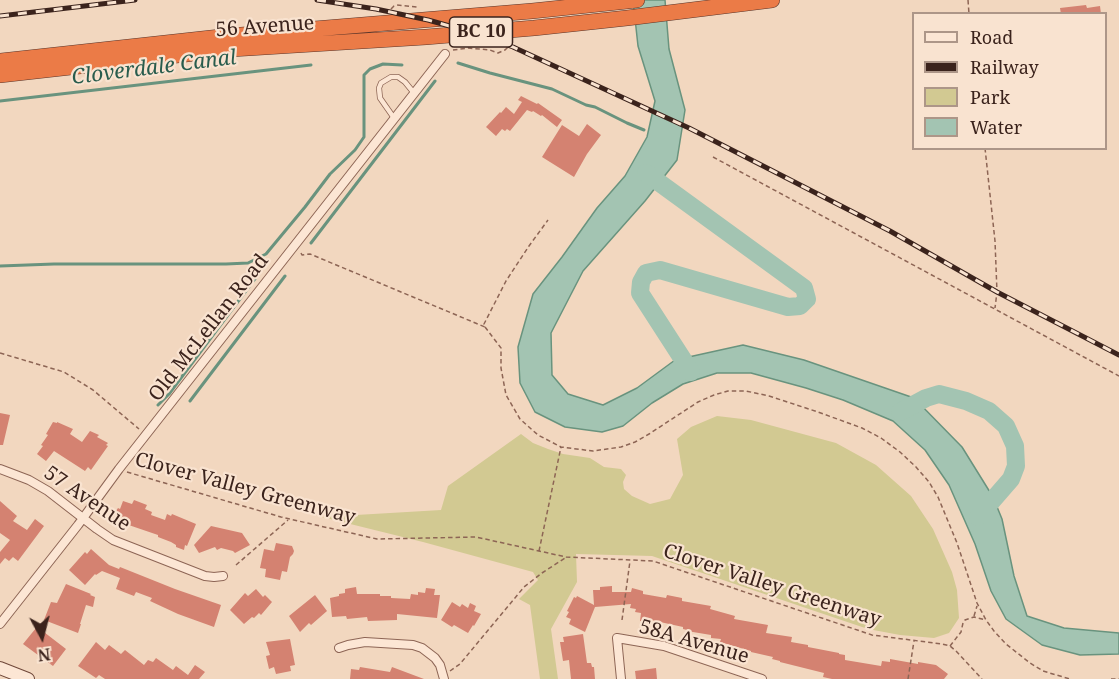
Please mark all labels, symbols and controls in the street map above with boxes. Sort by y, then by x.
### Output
street label: 56 Avenue [215,12,315,42]
legend [912,12,1107,150]
road number: BC 10 [450,17,512,47]
text: Road [970,25,1013,49]
water label: Cloverdale Canal [70,45,238,91]
text: Railway [970,55,1039,79]
text: Park [970,85,1010,109]
text: Water [970,115,1022,139]
street label: Old McLellan Road [144,250,274,406]
street label: Clover Valley Greenway [132,448,358,530]
street label: 57 Avenue [39,461,135,537]
street label: Clover Valley Greenway [660,539,884,633]
north arrow [12,607,72,667]
street label: 58A Avenue [636,615,752,669]
text: N [37,643,52,667]

